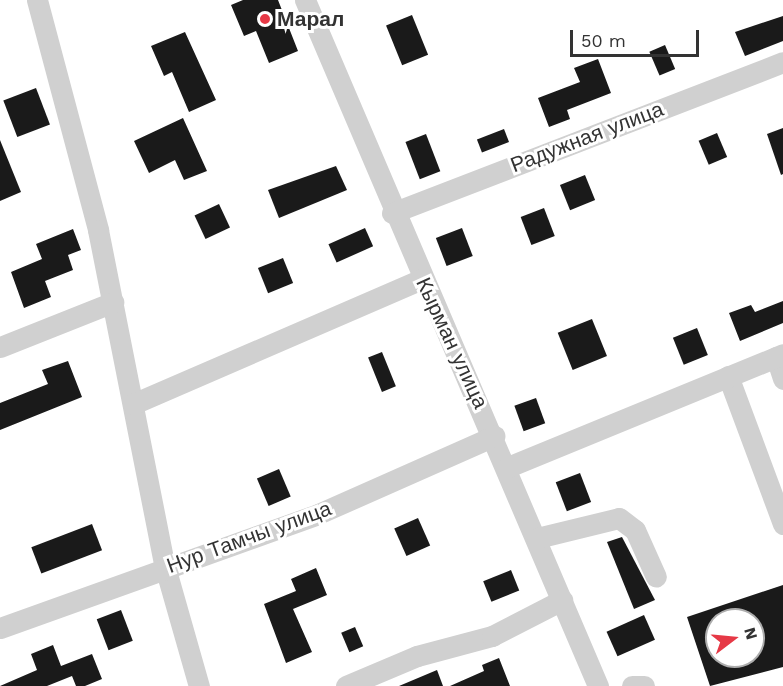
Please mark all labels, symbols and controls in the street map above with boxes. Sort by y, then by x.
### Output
place label: Марал [277,6,344,32]
marker: Марал [258,12,272,26]
scale bar [573,18,702,56]
text: 50 m [581,30,626,51]
street label: Радужная улица [507,96,667,178]
street label: Кырман улица [411,274,493,412]
street label: Нур Тамчы улица [163,496,335,578]
north arrow [705,608,765,668]
text: N [740,625,762,642]

